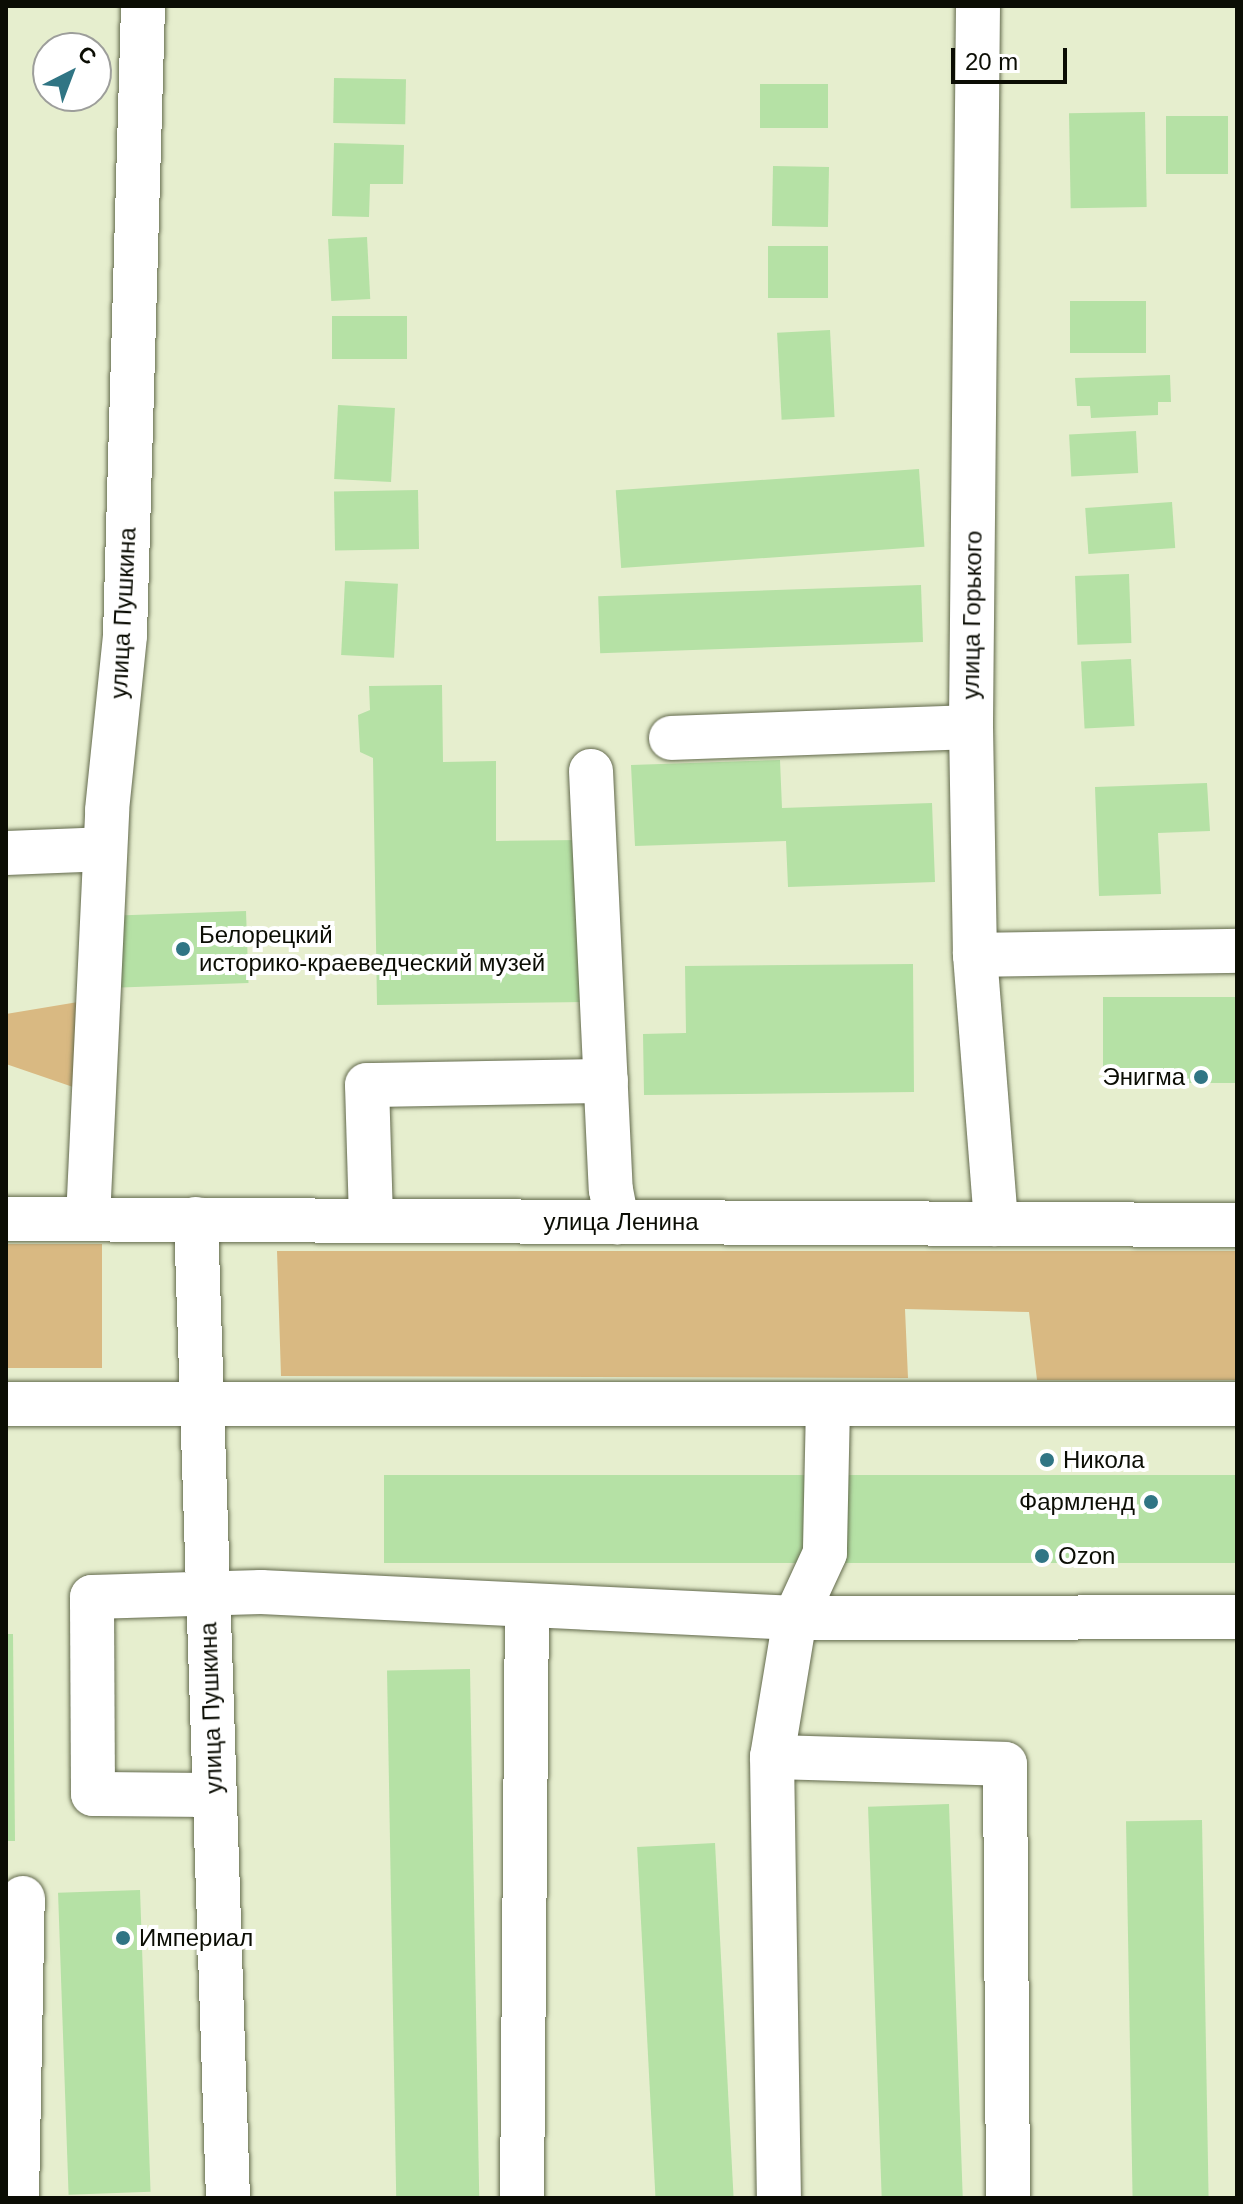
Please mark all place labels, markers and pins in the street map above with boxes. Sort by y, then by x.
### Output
place label: Белорецкий историко-краеведческий музей [199,921,545,977]
marker: Белорецкий историко-краеведческий музей [174,940,192,958]
place label: Энигма [1102,1063,1185,1091]
marker: Энигма [1192,1068,1210,1086]
place label: Никола [1063,1446,1145,1474]
marker: Никола [1038,1451,1056,1469]
place label: Фармленд [1019,1488,1135,1516]
marker: Фармленд [1142,1493,1160,1511]
place label: Ozon [1058,1542,1115,1570]
marker: Ozon [1033,1547,1051,1565]
place label: Империал [139,1924,253,1952]
marker: Империал [114,1929,132,1947]

